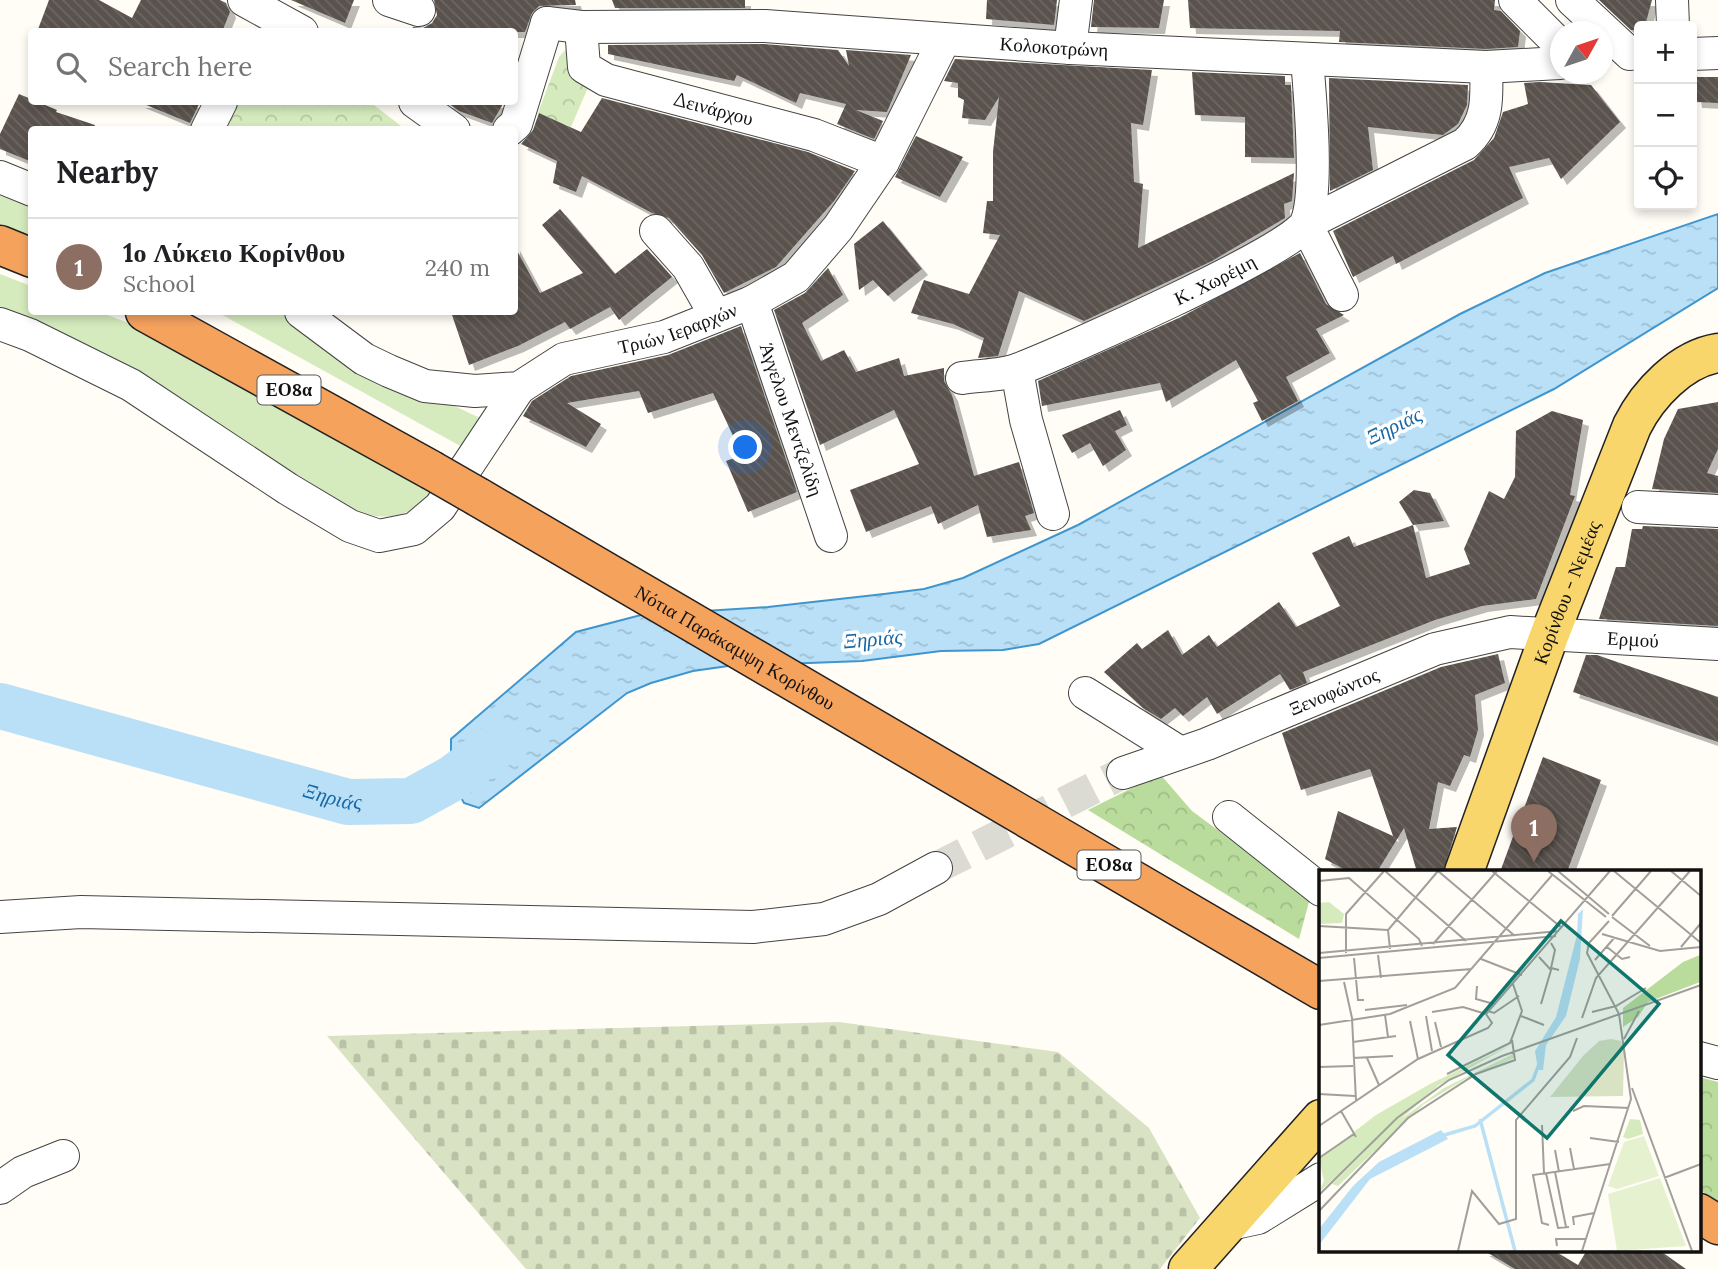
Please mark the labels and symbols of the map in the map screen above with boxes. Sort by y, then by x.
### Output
north arrow [1550,21,1613,84]
street label: Κολοκοτρώνη [999,31,1109,62]
street label: Δεινάρχου [671,86,756,130]
street label: Κ. Χωρέμη [1170,249,1260,310]
street label: Τριών Ιεραρχών [616,297,741,359]
street label: Άγγελου Μεντζελίδη [755,340,829,499]
road number: ΕΟ8α [258,376,320,404]
water label: Ξηριάς [1361,400,1427,451]
your location [728,430,762,464]
street label: Κορίνθου - Νεμέας [1528,516,1606,668]
street label: Νότια Παράκαμψη Κορίνθου [631,580,839,715]
water label: Ξηριάς [842,622,904,655]
street label: Ερμού [1607,626,1660,653]
street label: Ξενοφώντος [1285,662,1383,721]
water label: Ξηριάς [301,776,362,816]
pin: 1 [1511,804,1557,862]
road number: ΕΟ8α [1078,850,1140,880]
inset map [1319,870,1700,1252]

